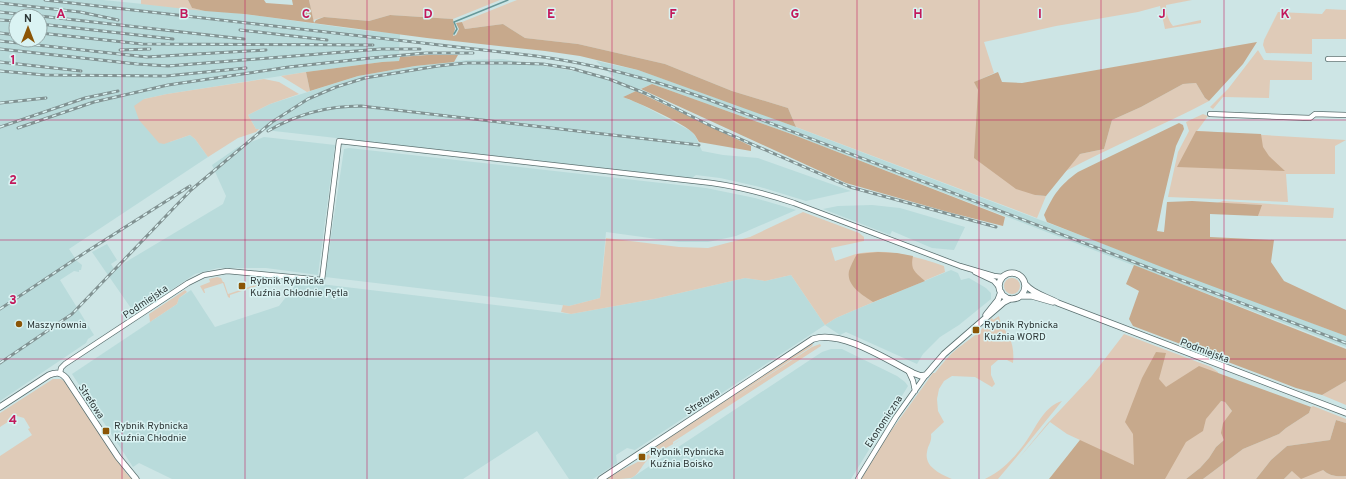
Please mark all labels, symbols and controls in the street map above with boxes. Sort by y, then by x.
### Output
text: A [56,7,66,23]
text: B [180,7,189,23]
text: C [302,7,310,23]
text: D [423,7,433,23]
text: E [547,7,555,23]
text: F [669,7,677,23]
text: G [791,7,800,23]
text: H [913,7,923,23]
text: I [1038,7,1042,23]
text: J [1158,7,1166,23]
text: K [1280,7,1290,23]
north arrow [8,8,48,48]
text: N [24,12,32,26]
text: 1 [10,53,16,69]
text: 2 [9,173,17,189]
place label: Rybnik Rybnicka Kuźnia Chłodnie Pętla [250,275,348,300]
marker: Rybnik Rybnicka Kuźnia Chłodnie Pętla [237,281,247,291]
street label: Podmiejska [121,282,171,322]
text: 3 [9,293,17,309]
marker: Maszynownia [14,319,24,329]
place label: Maszynownia [27,319,87,332]
place label: Rybnik Rybnicka Kuźnia WORD [984,319,1058,344]
marker: Rybnik Rybnicka Kuźnia WORD [971,325,981,335]
street label: Podmiejska [1178,336,1231,367]
street label: Strefowa [75,382,107,422]
street label: Strefowa [683,386,723,418]
street label: Ekonomiczna [863,393,906,450]
text: 4 [9,413,17,429]
place label: Rybnik Rybnicka Kuźnia Chłodnie [114,420,188,445]
marker: Rybnik Rybnicka Kuźnia Chłodnie [101,426,111,436]
place label: Rybnik Rybnicka Kuźnia Boisko [650,446,724,471]
marker: Rybnik Rybnicka Kuźnia Boisko [637,452,647,462]

